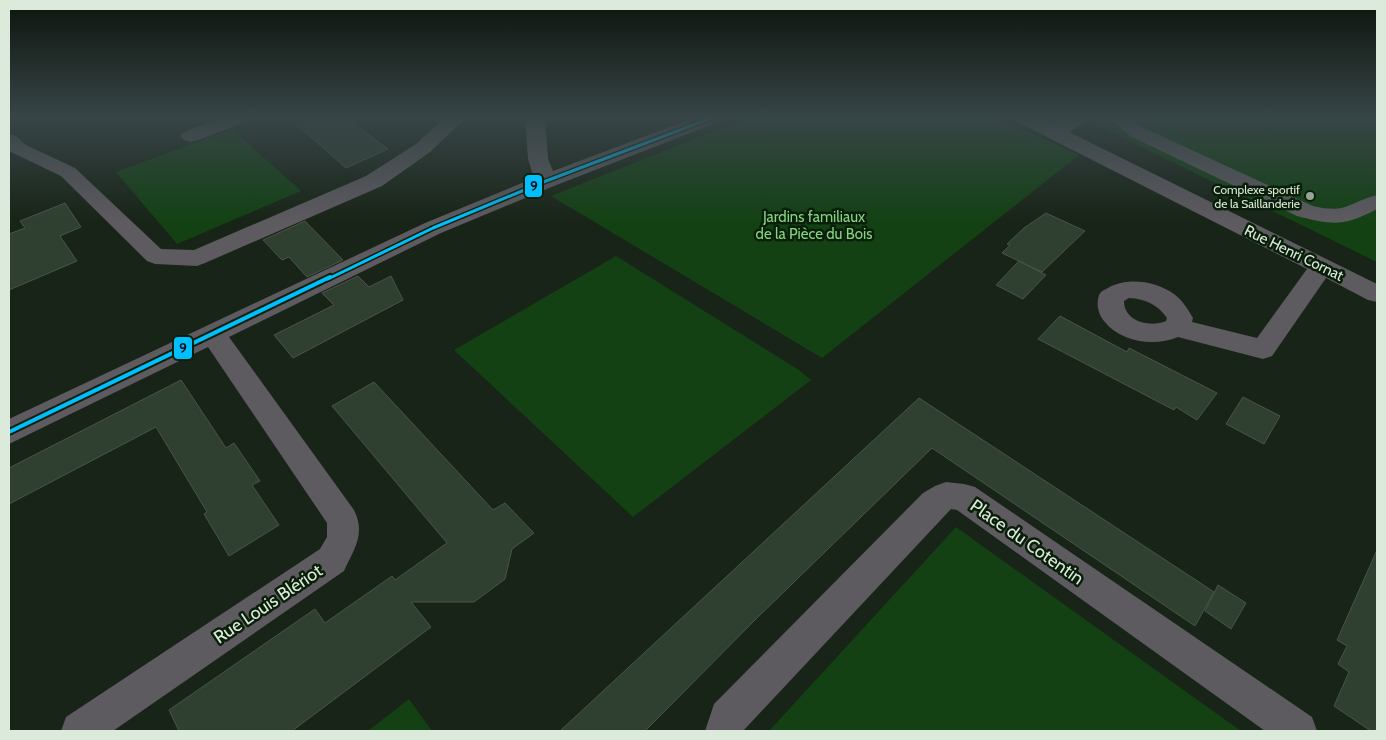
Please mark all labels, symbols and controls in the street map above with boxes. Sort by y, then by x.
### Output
line badge: 9 [524,174,543,198]
text: 9 [530,177,538,195]
place label: Complexe sportif de la Saillanderie [1213,182,1300,211]
marker: Complexe sportif de la Saillanderie [1304,190,1316,202]
park label: Jardins familiaux de la Pièce du Bois [756,208,872,243]
street label: Rue Henri Cornat [1242,221,1346,285]
line badge: 9 [173,336,193,360]
text: 9 [179,339,187,357]
street label: Place du Cotentin [966,495,1088,589]
street label: Rue Louis Blériot [210,560,326,648]

